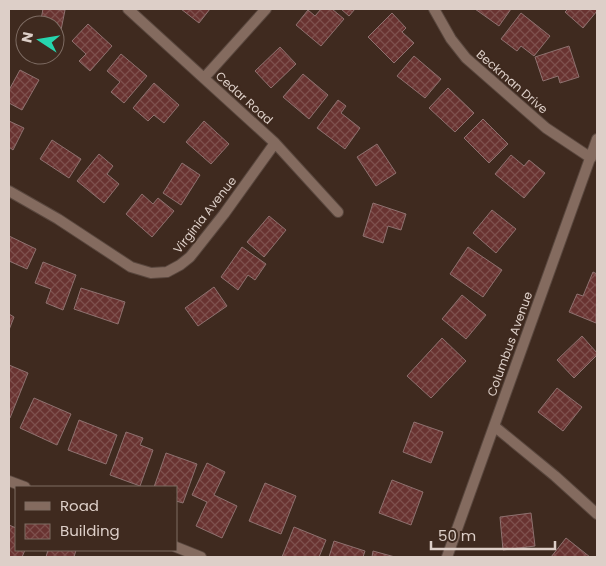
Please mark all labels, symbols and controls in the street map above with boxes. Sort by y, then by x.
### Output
north arrow [15,15,65,65]
text: N [16,30,38,45]
street label: Beckman Drive [473,46,552,117]
street label: Cedar Road [212,67,277,128]
street label: Virginia Avenue [169,173,240,257]
street label: Columbus Avenue [483,289,536,399]
legend [15,486,178,551]
text: Road [60,495,99,516]
scale bar [431,518,555,550]
text: Building [60,520,120,541]
text: 50 m [438,525,476,546]

